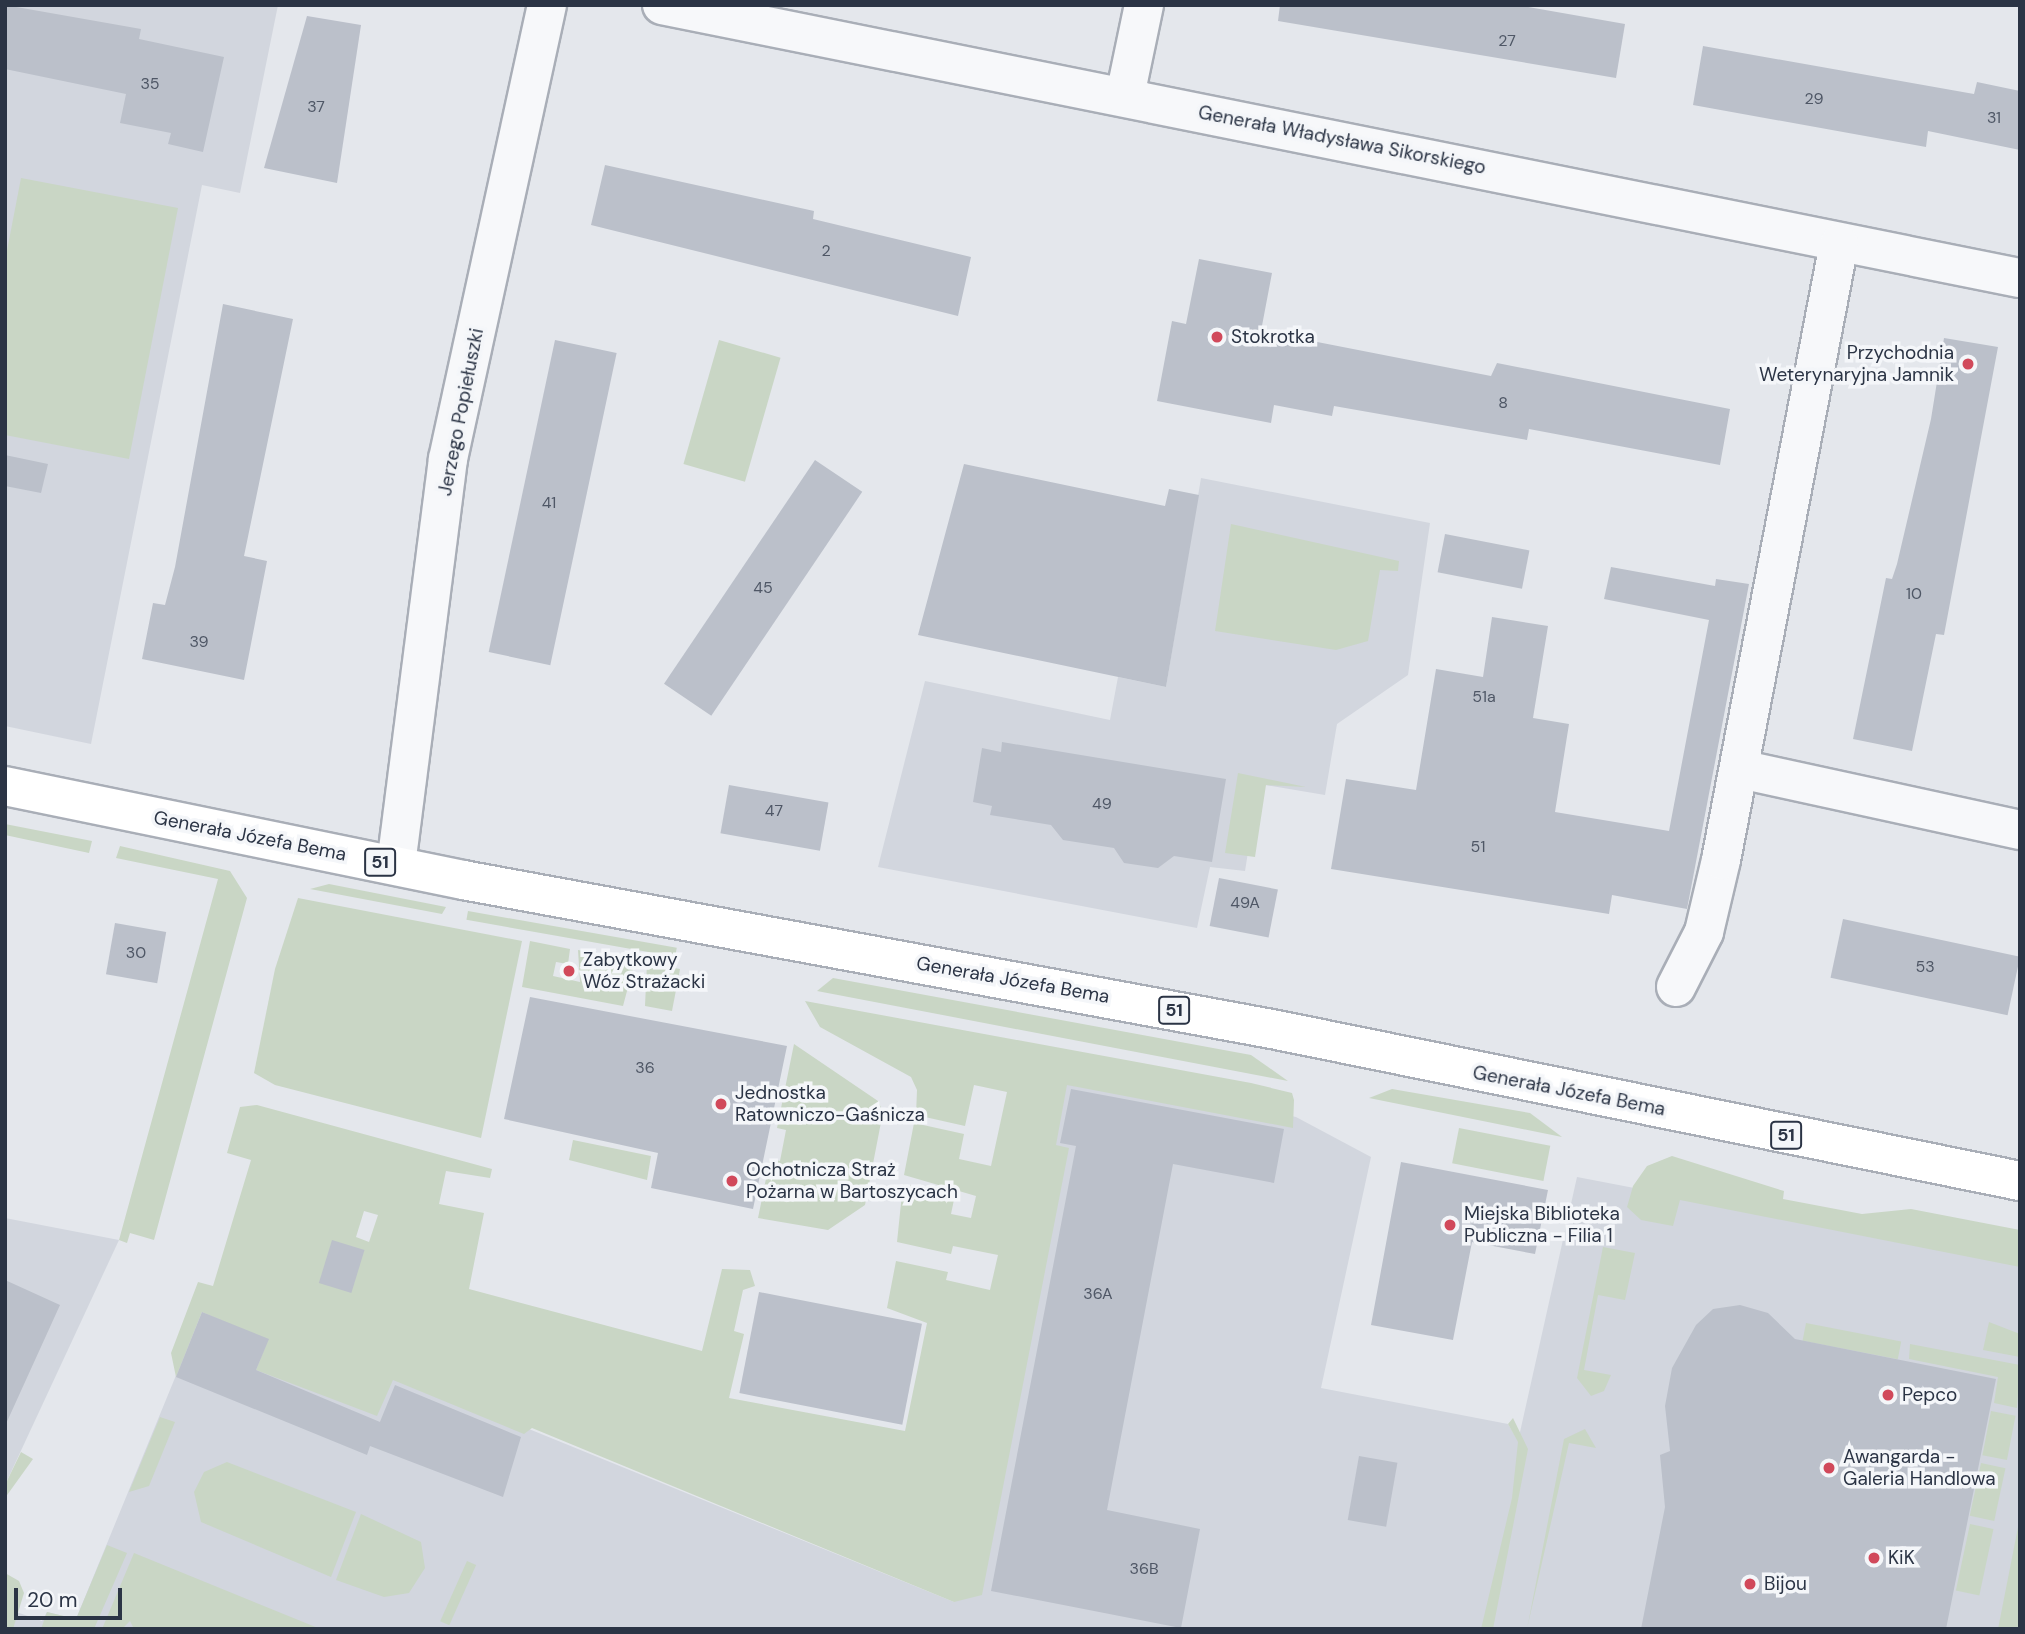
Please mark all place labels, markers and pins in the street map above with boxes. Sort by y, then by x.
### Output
place label: Stokrotka [1231,326,1315,348]
marker: Stokrotka [1209,329,1225,345]
place label: Przychodnia Weterynaryjna Jamnik [1759,342,1954,386]
marker: Przychodnia Weterynaryjna Jamnik [1960,356,1976,372]
place label: Zabytkowy Wóz Strażacki [583,949,705,993]
marker: Zabytkowy Wóz Strażacki [561,963,577,979]
place label: Jednostka Ratowniczo-Gaśnicza [735,1082,925,1126]
marker: Jednostka Ratowniczo-Gaśnicza [713,1096,729,1112]
place label: Ochotnicza Straż Pożarna w Bartoszycach [746,1159,958,1203]
marker: Ochotnicza Straż Pożarna w Bartoszycach [724,1173,740,1189]
place label: Miejska Biblioteka Publiczna - Filia 1 [1464,1203,1620,1247]
marker: Miejska Biblioteka Publiczna - Filia 1 [1442,1217,1458,1233]
place label: Pepco [1902,1384,1957,1406]
marker: Pepco [1880,1387,1896,1403]
place label: Awangarda - Galeria Handlowa [1843,1446,1995,1490]
marker: Awangarda - Galeria Handlowa [1821,1460,1837,1476]
place label: KiK [1888,1547,1915,1569]
marker: KiK [1866,1550,1882,1566]
place label: Bijou [1764,1573,1807,1595]
marker: Bijou [1742,1576,1758,1592]

